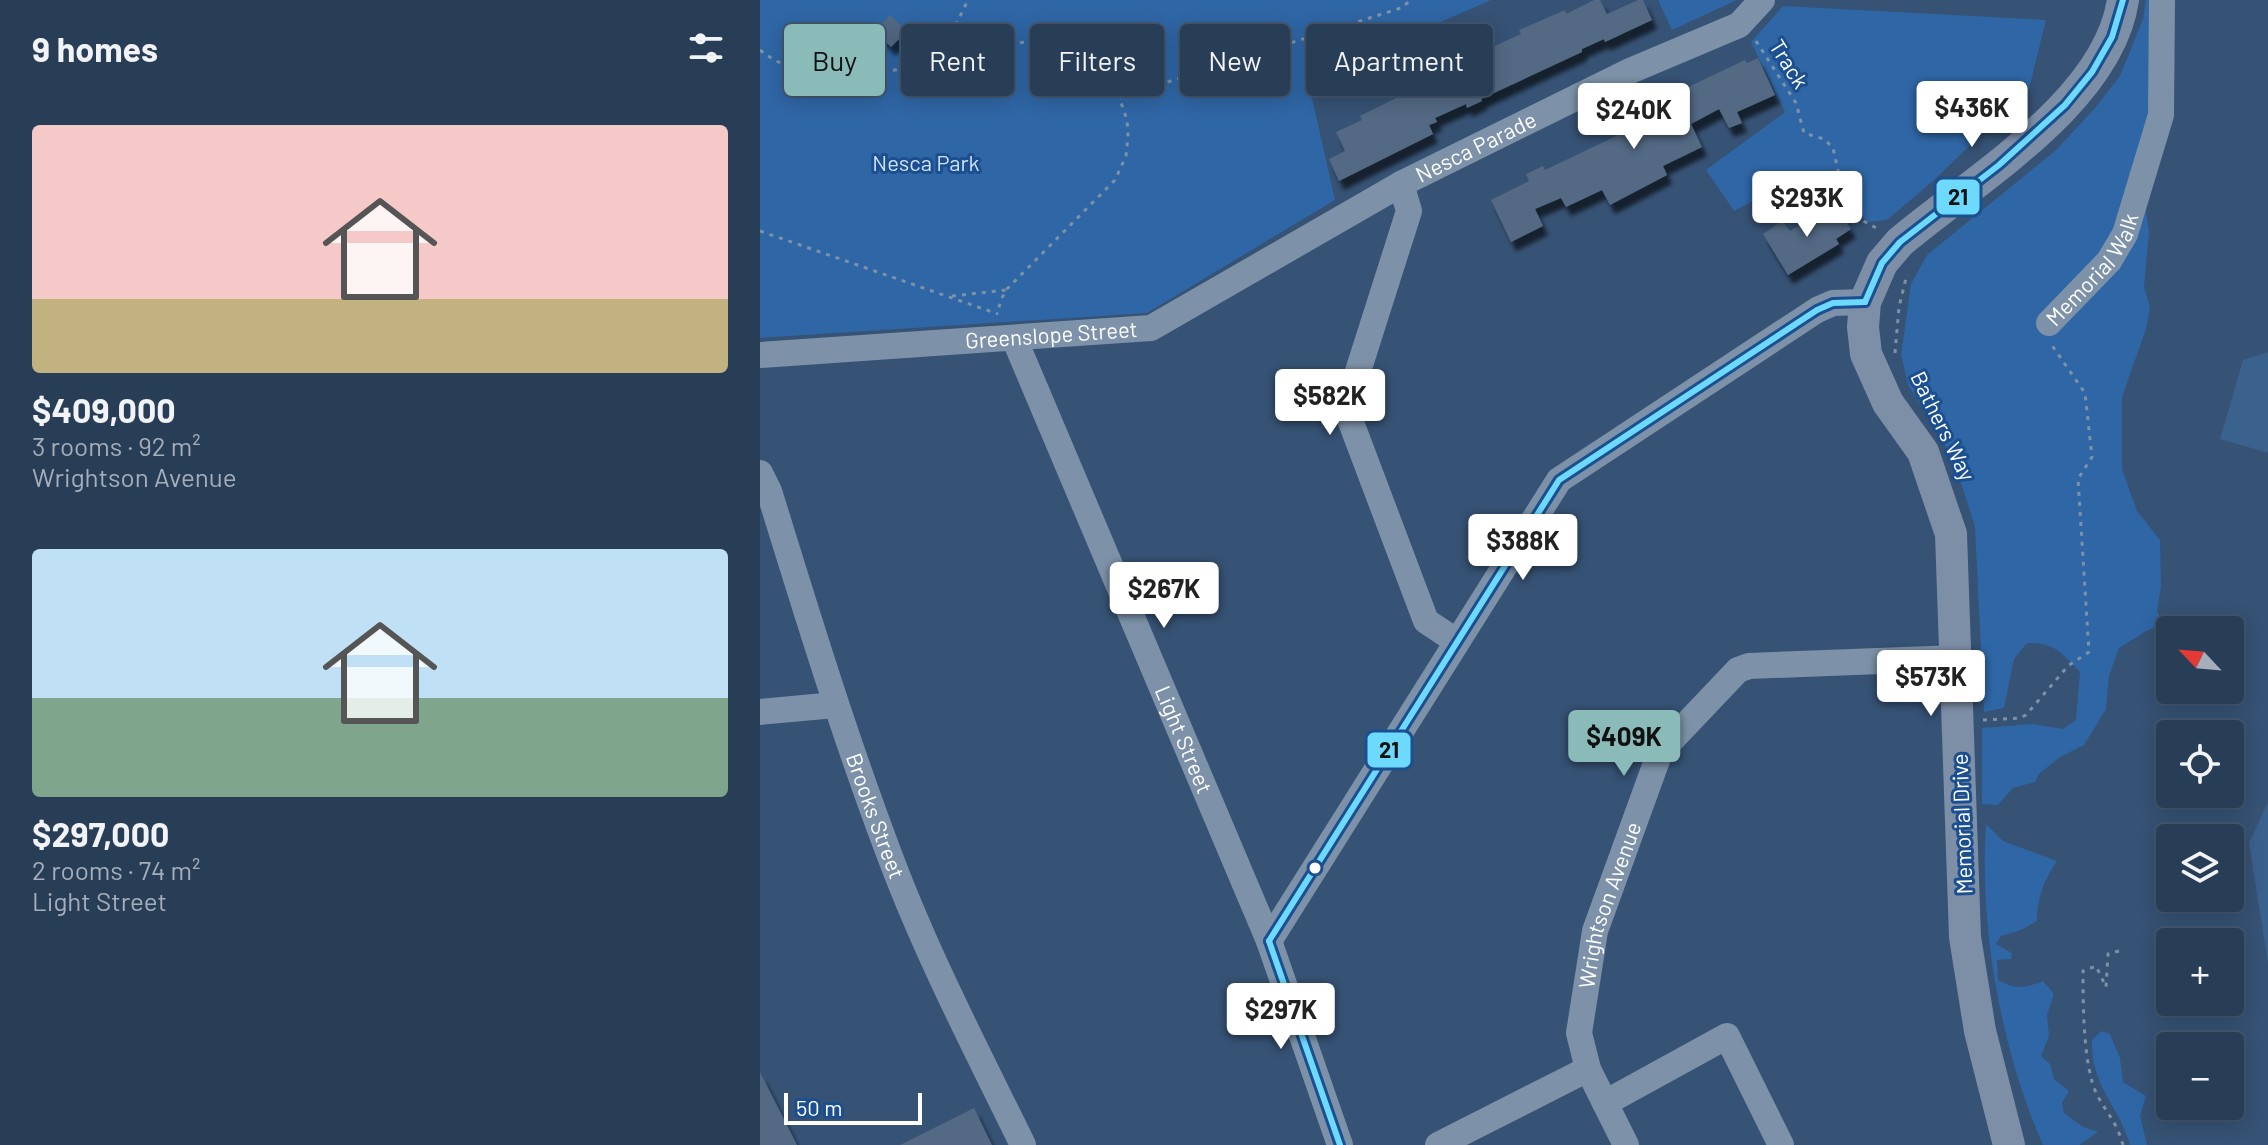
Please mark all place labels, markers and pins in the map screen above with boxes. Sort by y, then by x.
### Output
pin: $436K [1916,81,2028,149]
pin: $240K [1578,83,1690,151]
pin: $293K [1751,171,1863,239]
pin: $582K [1274,369,1386,437]
pin: $388K [1467,514,1579,582]
pin: $267K [1108,562,1220,630]
pin: $573K [1875,650,1987,718]
pin: $409K [1568,710,1680,778]
unlabelled marker [1307,860,1323,876]
pin: $297K [1225,983,1337,1051]

